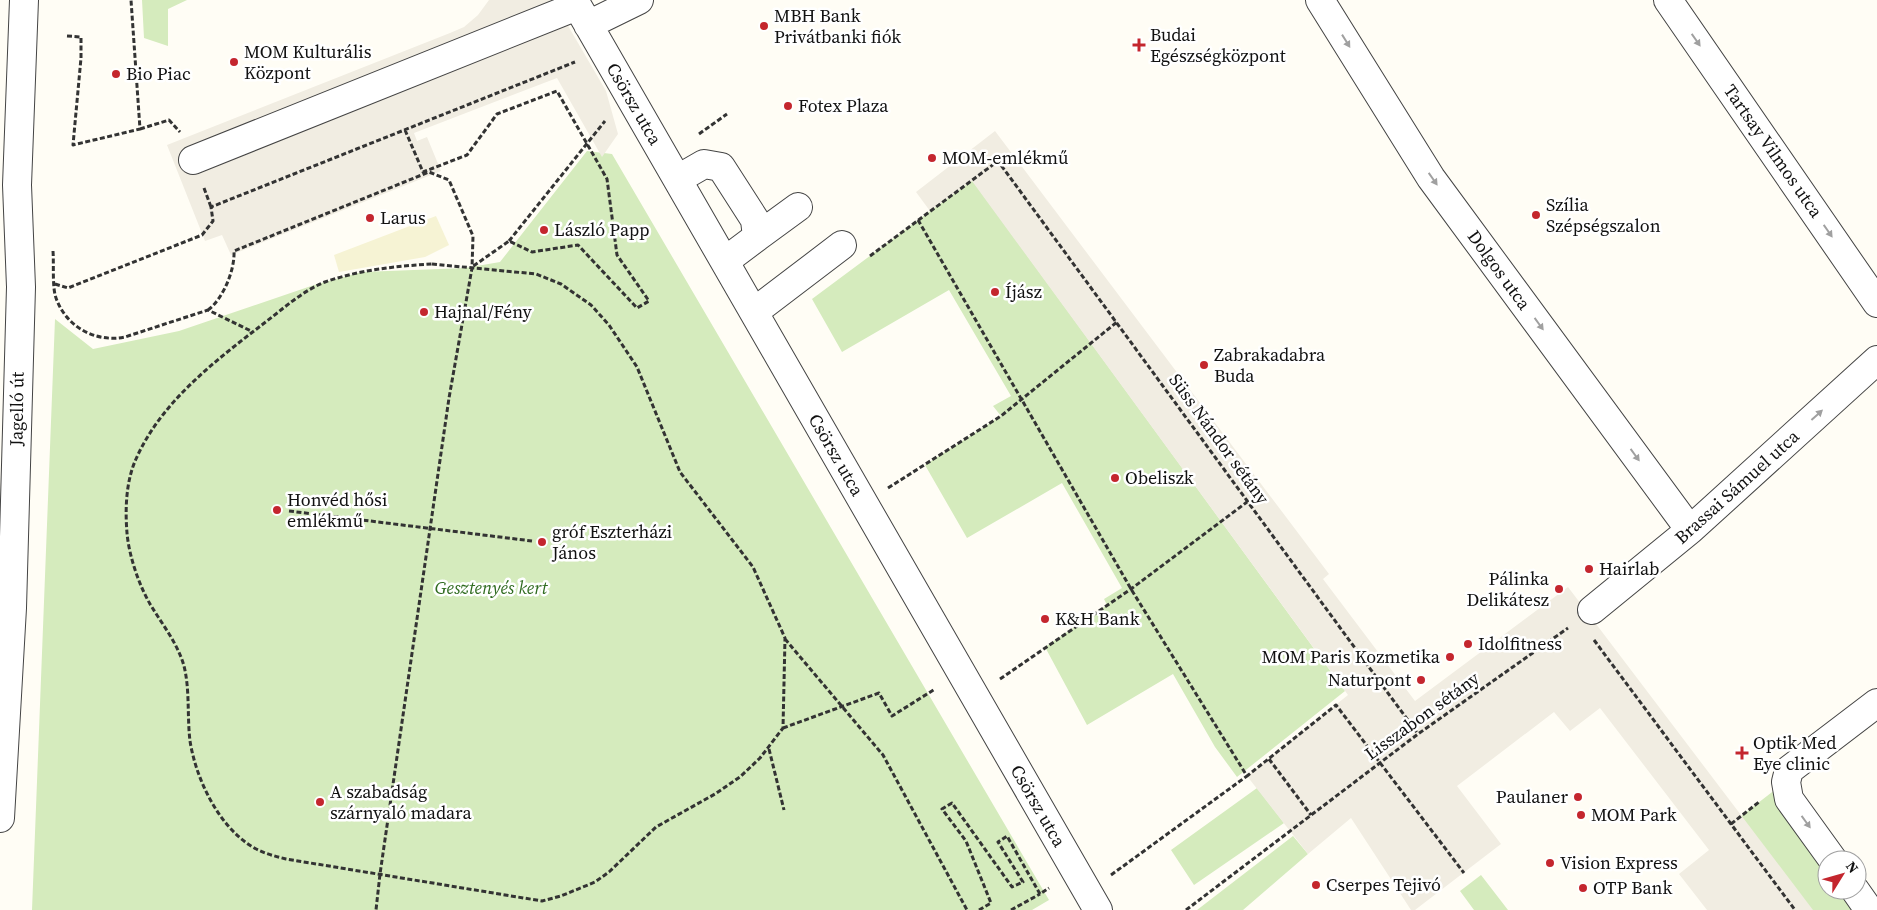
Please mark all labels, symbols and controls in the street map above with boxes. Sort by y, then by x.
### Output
place label: MBH Bank Privátbanki fiók [774,3,901,49]
marker: MBH Bank Privátbanki fiók [758,20,770,32]
place label: Budai Egészségközpont [1150,22,1286,68]
one-way arrow [1691,33,1701,47]
one-way arrow [1342,35,1351,48]
marker: Budai Egészségközpont [1132,38,1146,52]
place label: MOM Kulturális Központ [244,39,372,85]
marker: MOM Kulturális Központ [228,56,240,68]
street label: Csörsz utca [601,58,668,150]
place label: Bio Piac [126,61,191,86]
marker: Bio Piac [110,68,122,80]
street label: Tartsay Vilmos utca [1718,79,1829,223]
place label: Fotex Plaza [798,93,889,118]
marker: Fotex Plaza [782,100,794,112]
place label: MOM-emlékmű [942,145,1068,170]
marker: MOM-emlékmű [926,152,938,164]
one-way arrow [1428,172,1438,186]
place label: Szília Szépségszalon [1546,192,1661,238]
place label: Larus [380,205,426,230]
marker: Szília Szépségszalon [1530,209,1542,221]
marker: Larus [364,212,376,224]
place label: László Papp [554,217,650,242]
marker: László Papp [538,224,550,236]
street label: Dolgos utca [1462,225,1537,315]
one-way arrow [1823,225,1833,238]
place label: Íjász [1005,279,1042,304]
marker: Íjász [989,286,1001,298]
place label: Hajnal/Fény [434,299,533,324]
marker: Hajnal/Fény [418,306,430,318]
one-way arrow [1534,317,1544,331]
place label: Zabrakadabra Buda [1214,342,1326,388]
marker: Zabrakadabra Buda [1198,359,1210,371]
street label: Süss Nándor sétány [1164,368,1276,510]
street label: Jagelló út [3,371,30,447]
street label: Csörsz utca [803,409,870,501]
one-way arrow [1810,409,1822,421]
street label: Brassai Sámuel utca [1669,423,1805,549]
one-way arrow [1630,448,1640,462]
place label: Obeliszk [1125,465,1194,490]
marker: Obeliszk [1109,472,1121,484]
place label: Honvéd hősi emlékmű [287,487,387,533]
marker: Honvéd hősi emlékmű [271,504,283,516]
place label: gróf Eszterházi János [551,519,672,565]
marker: gróf Eszterházi János [536,536,548,548]
place label: Hairlab [1599,556,1660,581]
marker: Hairlab [1583,563,1595,575]
place label: Pálinka Delikátesz [1466,566,1550,612]
park label: Gesztenyés kert [435,575,548,600]
marker: Pálinka Delikátesz [1553,583,1565,595]
place label: K&H Bank [1055,606,1140,631]
marker: K&H Bank [1039,613,1051,625]
place label: Idolfitness [1478,631,1562,656]
marker: Idolfitness [1462,638,1474,650]
place label: MOM Paris Kozmetika [1261,644,1441,669]
marker: MOM Paris Kozmetika [1444,651,1456,663]
street label: Lisszabon sétány [1359,665,1485,766]
place label: Naturpont [1328,667,1411,692]
marker: Naturpont [1415,674,1427,686]
place label: Optik Med Eye clinic [1753,730,1837,776]
marker: Optik Med Eye clinic [1735,746,1749,760]
street label: Csörsz utca [1005,760,1072,852]
place label: A szabadság szárnyaló madara [330,779,472,825]
place label: Paulaner [1496,784,1568,809]
marker: Paulaner [1572,791,1584,803]
marker: A szabadság szárnyaló madara [314,796,326,808]
place label: MOM Park [1591,802,1677,827]
marker: MOM Park [1575,809,1587,821]
one-way arrow [1801,815,1811,829]
place label: Vision Express [1560,850,1678,875]
north arrow [1817,850,1867,900]
marker: Vision Express [1544,857,1556,869]
text: N [1841,857,1863,877]
place label: Cserpes Tejivó [1326,872,1441,897]
place label: OTP Bank [1593,875,1673,900]
marker: Cserpes Tejivó [1310,879,1322,891]
marker: OTP Bank [1577,882,1589,894]

